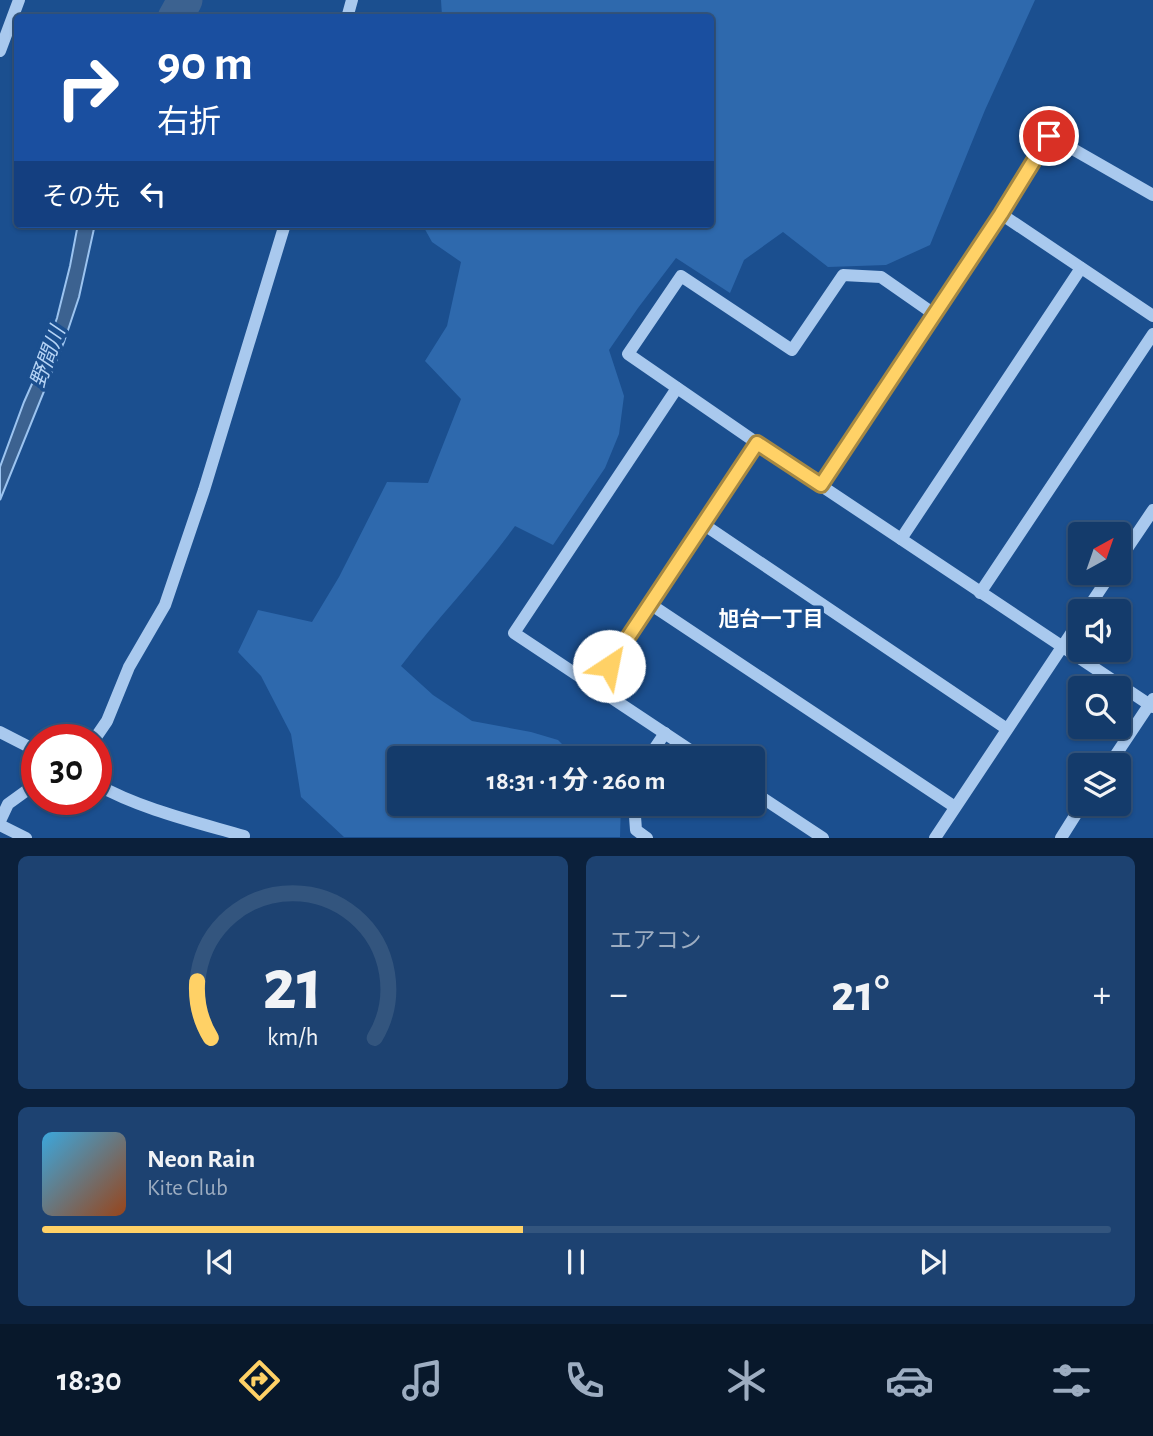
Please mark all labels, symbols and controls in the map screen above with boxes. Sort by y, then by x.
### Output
text: 90 m [157,40,253,89]
icon: right [42,42,133,133]
text: 右折 [157,106,221,138]
pin [1019,106,1079,166]
icon: arrive [1030,117,1068,155]
icon: left [134,175,172,213]
text: その先 [42,184,120,210]
water label: 野間川 [27,322,69,390]
north arrow [1068,522,1130,584]
map controls [1068,522,1131,816]
button: sound [1068,599,1131,662]
district label: 旭台一丁目 [719,608,824,630]
position arrow [572,629,646,703]
button: search [1068,676,1131,739]
speed limit sign: 30 [21,724,112,815]
button: layers [1068,753,1131,816]
text: 18:31 · 1 分 · 260 m [487,768,665,794]
text: エアコン [610,930,702,953]
text: 21 [263,951,323,1024]
text: 21° [831,968,889,1020]
text: − [610,976,628,1014]
text: + [1093,976,1111,1014]
text: km/h [267,1025,319,1050]
text: Neon Rain [147,1146,255,1172]
text: Kite Club [147,1177,228,1200]
icon: previous [201,1243,239,1281]
icon: pause [557,1243,595,1281]
icon: next [914,1243,952,1281]
icon: directions [235,1356,284,1405]
icon: music [398,1356,447,1405]
icon: phone [560,1356,609,1405]
icon: climate [722,1356,771,1405]
icon: car [885,1356,934,1405]
icon: filters [1047,1356,1096,1405]
text: 18:30 [57,1364,122,1396]

